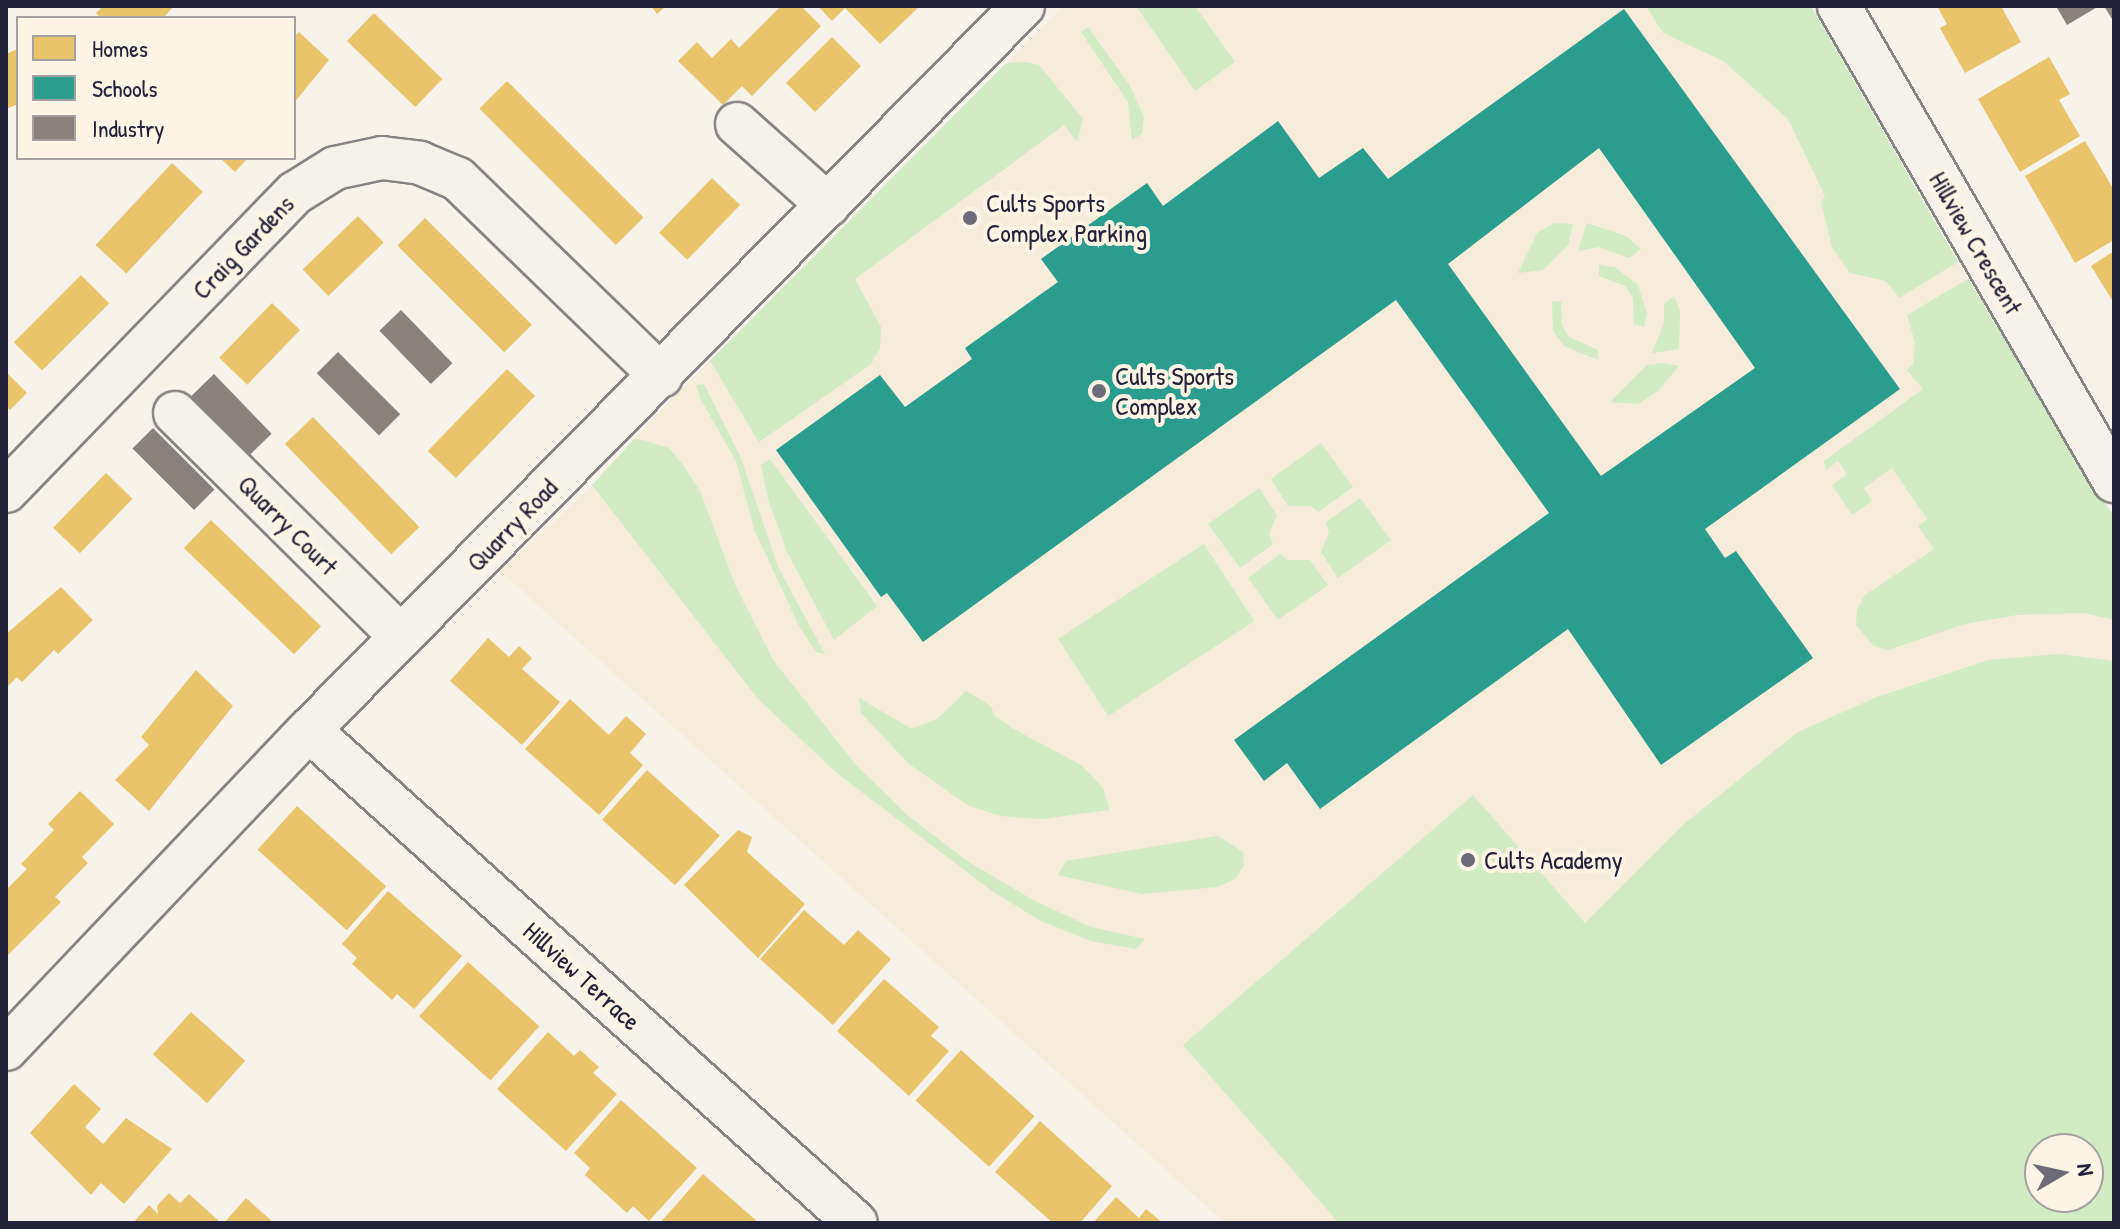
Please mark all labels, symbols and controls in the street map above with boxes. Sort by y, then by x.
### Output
legend [16,16,296,160]
text: Homes [92,32,148,64]
text: Schools [92,72,157,104]
text: Industry [92,112,164,144]
street label: Hillview Crescent [1923,166,2029,320]
place label: Cults Sports Complex Parking [986,187,1147,248]
street label: Craig Gardens [186,188,300,306]
marker: Cults Sports Complex Parking [961,209,979,227]
place label: Cults Sports Complex [1115,360,1234,422]
marker: Cults Sports Complex [1090,382,1108,400]
street label: Quarry Court [231,468,345,582]
street label: Quarry Road [460,472,564,578]
place label: Cults Academy [1484,844,1623,876]
marker: Cults Academy [1459,851,1477,869]
street label: Hillview Terrace [517,915,647,1037]
north arrow [2024,1133,2104,1213]
text: N [2070,1161,2101,1178]

